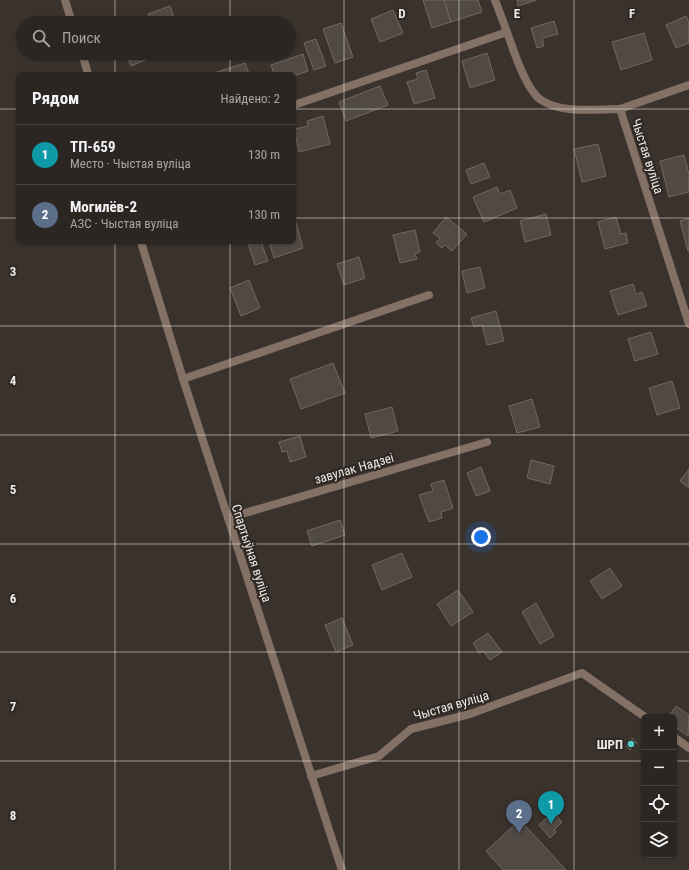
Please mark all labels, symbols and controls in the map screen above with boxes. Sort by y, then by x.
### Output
text: D [398,6,406,21]
text: E [514,6,521,21]
text: F [629,6,635,21]
search box [16,16,296,60]
icon: search [30,27,52,49]
text: Поиск [62,29,101,47]
text: Рядом [32,88,79,108]
text: Найдено: 2 [220,91,280,106]
street label: Чыстая вуліца [628,117,667,195]
text: ТП-659 [70,138,116,156]
text: 1 [42,147,48,162]
text: 130 m [248,147,280,162]
text: Место · Чыстая вуліца [70,156,191,171]
text: Могилёв-2 [70,198,137,216]
text: 2 [42,207,48,222]
text: 130 m [248,207,280,222]
text: АЗС · Чыстая вуліца [70,216,179,231]
text: 3 [10,264,16,279]
text: 4 [10,373,17,388]
street label: завулак Надзеі [313,450,396,487]
text: 5 [10,482,17,497]
street label: Спартыўная вуліца [229,502,274,604]
your location [471,527,491,547]
text: 6 [10,591,17,606]
street label: Чыстая вуліца [412,688,491,723]
text: 7 [10,699,17,714]
map controls [641,714,677,858]
button: + [641,714,677,750]
place label: ШРП [597,737,623,752]
marker: ШРП [626,739,636,749]
button: − [641,750,677,786]
button: locate [641,786,677,822]
pin: 1 [538,791,564,824]
pin: 2 [506,800,532,833]
text: 8 [10,808,16,823]
button: layers [641,822,677,858]

